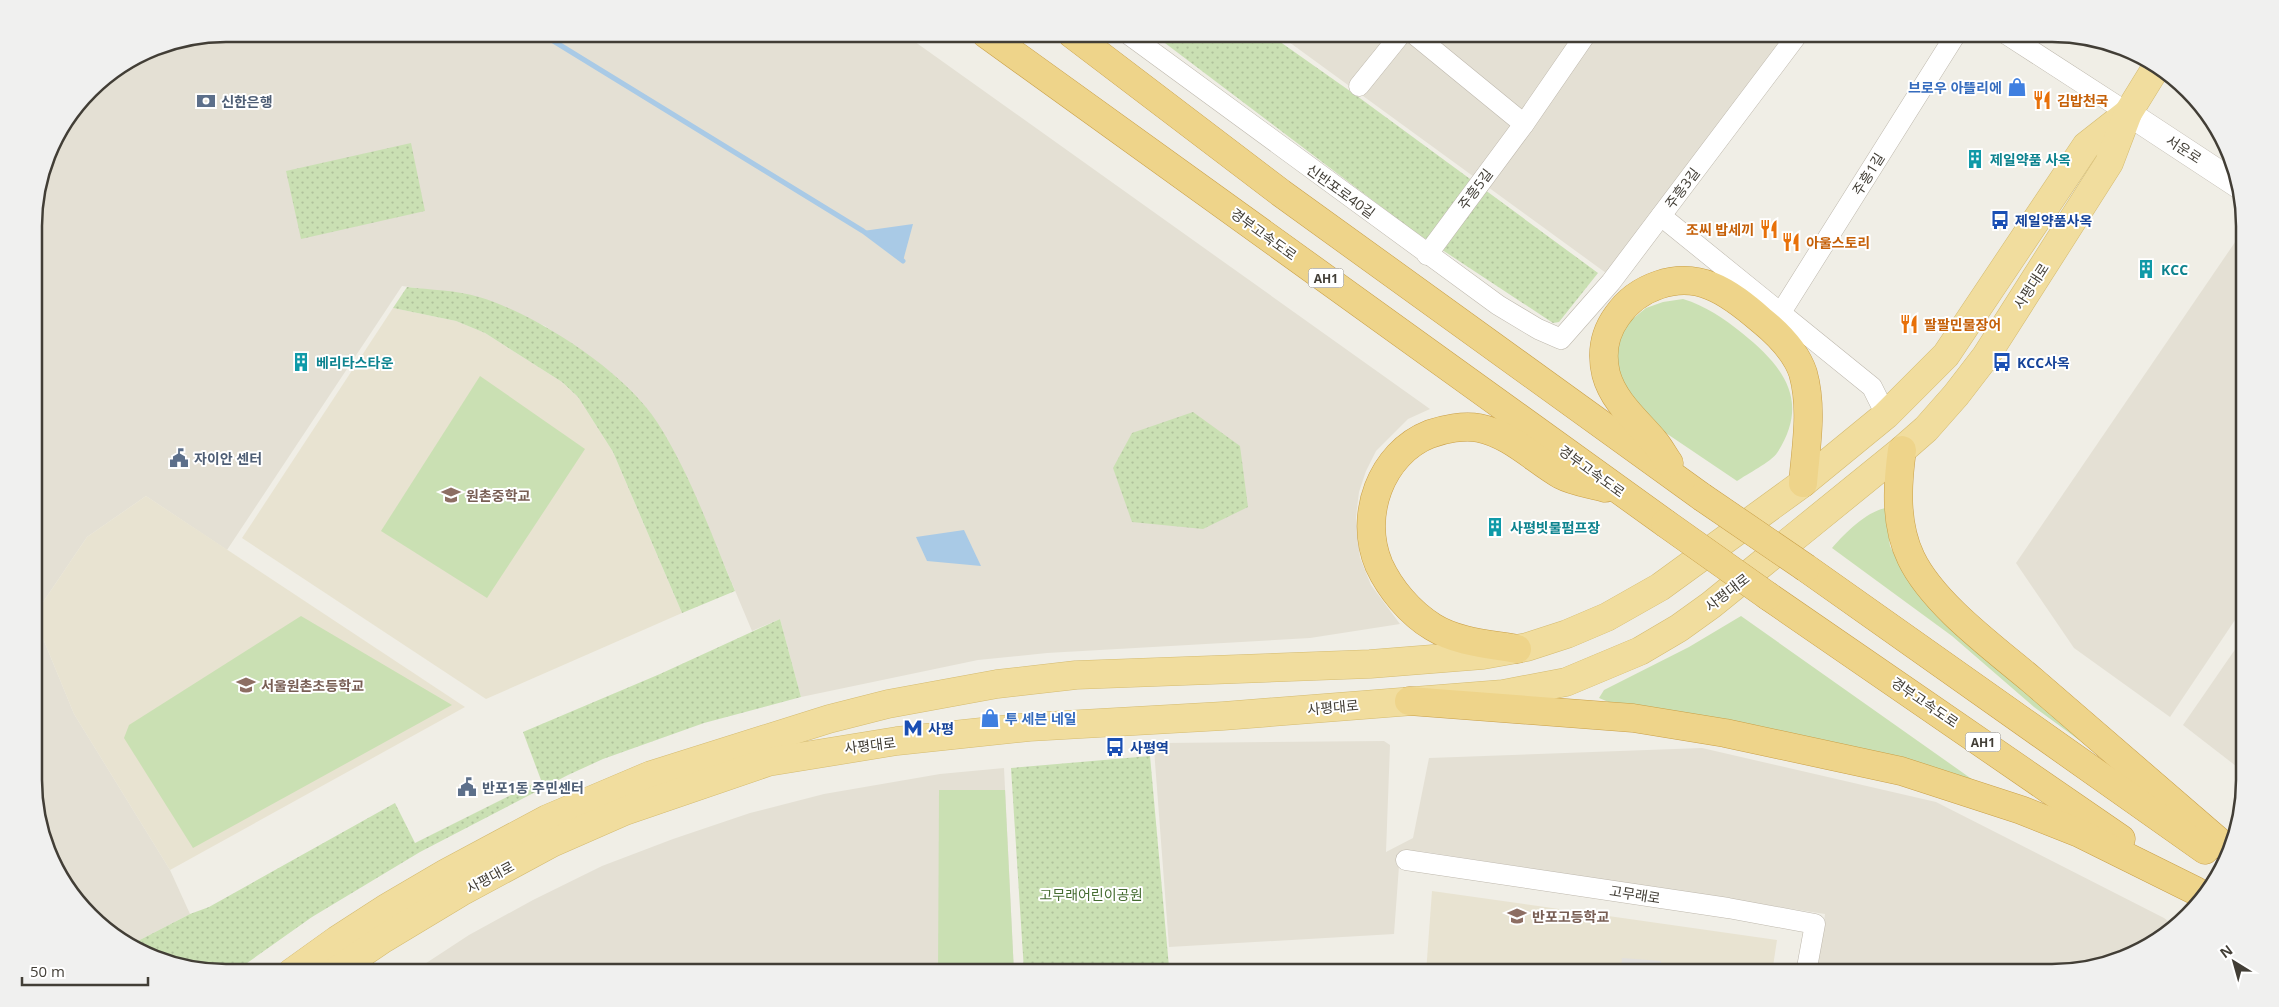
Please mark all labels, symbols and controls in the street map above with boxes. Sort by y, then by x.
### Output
shop icon: 브로우 아뜰리에 [2006,76,2028,98]
place label: 브로우 아뜰리에 [1908,78,2002,97]
restaurant icon: 김밥천국 [2031,89,2053,111]
bank icon: 신한은행 [195,90,217,112]
place label: 김밥천국 [2057,91,2109,110]
place label: 신한은행 [221,92,273,111]
street label: 서운로 [2163,131,2205,168]
building icon: 제일약품 사옥 [1964,148,1986,170]
street label: 주흥1길 [1848,149,1888,199]
place label: 제일약품 사옥 [1990,150,2071,169]
street label: 신반포로40길 [1303,160,1379,222]
street label: 주흥3길 [1660,164,1704,212]
street label: 주흥5길 [1453,165,1497,213]
street label: 경부고속도로 [1227,204,1301,264]
bus stop icon: 제일약품사옥 [1989,209,2011,231]
place label: 제일약품사옥 [2015,211,2092,230]
restaurant icon: 조씨 밥세끼 [1758,218,1780,240]
place label: 조씨 밥세끼 [1686,220,1754,239]
restaurant icon: 아울스토리 [1780,231,1802,253]
place label: 아울스토리 [1806,233,1870,252]
building icon: KCC [2135,258,2157,280]
street label: 사평대로 [2009,259,2053,313]
place label: KCC [2161,260,2188,279]
road number: AH1 [1308,268,1344,288]
restaurant icon: 팔팔민물장어 [1898,313,1920,335]
place label: 팔팔민물장어 [1924,315,2001,334]
building icon: 베리타스타운 [290,351,312,373]
bus stop icon: KCC사옥 [1991,351,2013,373]
place label: 베리타스타운 [316,353,393,372]
place label: KCC사옥 [2017,353,2070,372]
street label: 경부고속도로 [1555,441,1629,501]
public building icon: 자이안 센터 [168,447,190,469]
place label: 자이안 센터 [194,449,262,468]
school or university icon: 원촌중학교 [440,484,462,506]
place label: 원촌중학교 [466,486,531,505]
building icon: 사평빗물펌프장 [1484,516,1506,538]
place label: 사평빗물펌프장 [1510,518,1600,537]
street label: 사평대로 [1701,569,1753,615]
street label: 경부고속도로 [1888,673,1962,732]
school or university icon: 서울원촌초등학교 [235,674,257,696]
place label: 서울원촌초등학교 [261,676,364,695]
street label: 사평대로 [1307,695,1360,719]
shop icon: 투 세븐 네일 [979,707,1001,729]
place label: 투 세븐 네일 [1005,709,1077,728]
metro station icon: 사평 [902,717,924,739]
place label: 사평 [928,719,954,738]
street label: 사평대로 [843,732,897,758]
road number: AH1 [1966,732,2000,752]
bus stop icon: 사평역 [1104,736,1126,758]
place label: 사평역 [1130,738,1169,757]
public building icon: 반포1동 주민센터 [456,776,478,798]
place label: 반포1동 주민센터 [482,778,584,797]
street label: 사평대로 [463,856,517,897]
street label: 고무래로 [1608,881,1662,907]
park label: 고무래어린이공원 [1039,885,1143,904]
school or university icon: 반포고등학교 [1506,905,1528,927]
place label: 반포고등학교 [1532,907,1609,926]
north arrow [2209,937,2259,987]
text: N [2216,940,2236,962]
scale bar [22,954,149,986]
text: 50 m [30,961,65,981]

